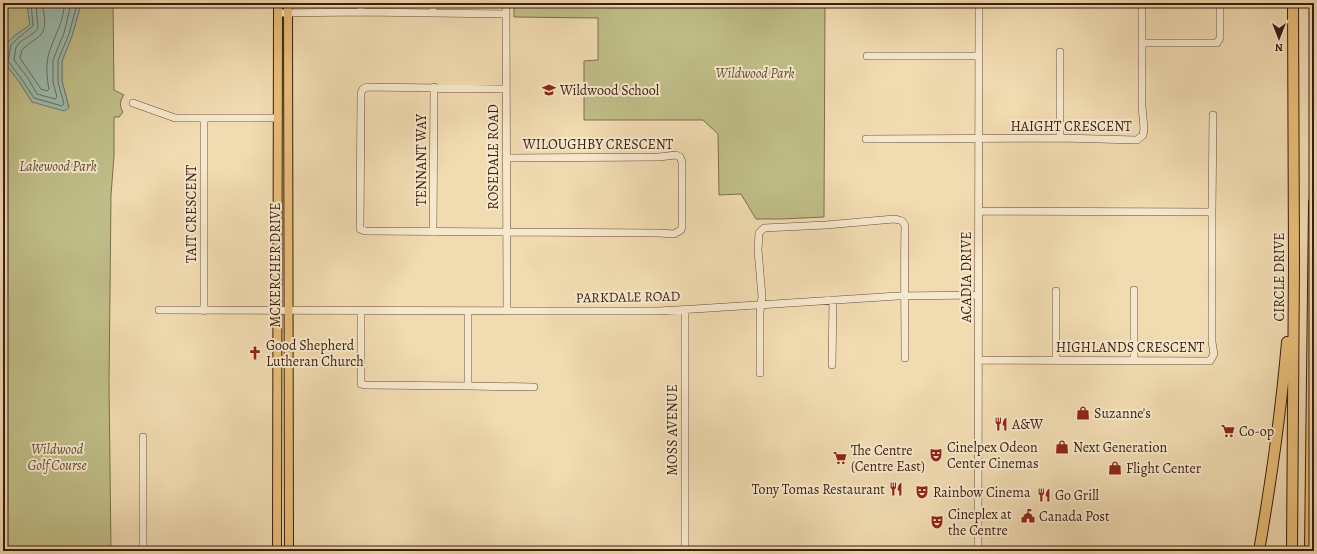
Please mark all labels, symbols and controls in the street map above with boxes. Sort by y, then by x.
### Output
north arrow [1259,18,1299,58]
text: N [1275,40,1283,55]
park label: Wildwood Park [716,64,794,83]
place label: Wildwood School [559,81,660,100]
school or university icon: Wildwood School [541,82,557,98]
street label: ROSEDALE ROAD [484,104,503,210]
street label: TENNANT WAY [412,114,431,206]
street label: HAIGHT CRESCENT [1010,117,1132,136]
street label: WILOUGHBY CRESCENT [522,135,674,154]
park label: Lakewood Park [19,157,97,176]
street label: TAIT CRESCENT [182,165,201,263]
street label: MCKERCHER DRIVE [266,202,285,328]
street label: ACADIA DRIVE [957,232,976,323]
street label: CIRCLE DRIVE [1270,232,1289,322]
street label: PARKDALE ROAD [576,287,681,307]
place label: Good Shepherd Lutheran Church [266,336,364,371]
street label: HIGHLANDS CRESCENT [1056,338,1205,357]
church icon: Good Shepherd Lutheran Church [247,345,263,361]
street label: MOSS AVENUE [663,384,682,476]
place label: Suzanne's [1094,404,1151,423]
shop icon: Suzanne's [1075,405,1091,421]
place label: A&W [1011,415,1044,434]
restaurant icon: A&W [993,416,1009,432]
place label: Co-op [1239,422,1274,441]
supermarket icon: Co-op [1220,423,1236,439]
place label: Cinelpex Odeon Center Cinemas [947,438,1039,473]
place label: Next Generation [1073,438,1167,457]
shop icon: Next Generation [1054,439,1070,455]
park label: Wildwood Golf Course [27,440,87,475]
place label: The Centre (Centre East) [851,441,925,476]
theatre icon: Cinelpex Odeon Center Cinemas [928,447,944,463]
supermarket icon: The Centre (Centre East) [832,450,848,466]
place label: Flight Center [1126,459,1202,478]
shop icon: Flight Center [1107,460,1123,476]
place label: Tony Tomas Restaurant [752,480,885,499]
restaurant icon: Tony Tomas Restaurant [888,481,904,497]
place label: Rainbow Cinema [933,483,1031,502]
theatre icon: Rainbow Cinema [914,484,930,500]
place label: Go Grill [1055,486,1100,505]
restaurant icon: Go Grill [1036,487,1052,503]
place label: Cineplex at the Centre [948,505,1012,540]
place label: Canada Post [1039,507,1110,526]
public building icon: Canada Post [1020,508,1036,524]
theatre icon: Cineplex at the Centre [929,514,945,530]

